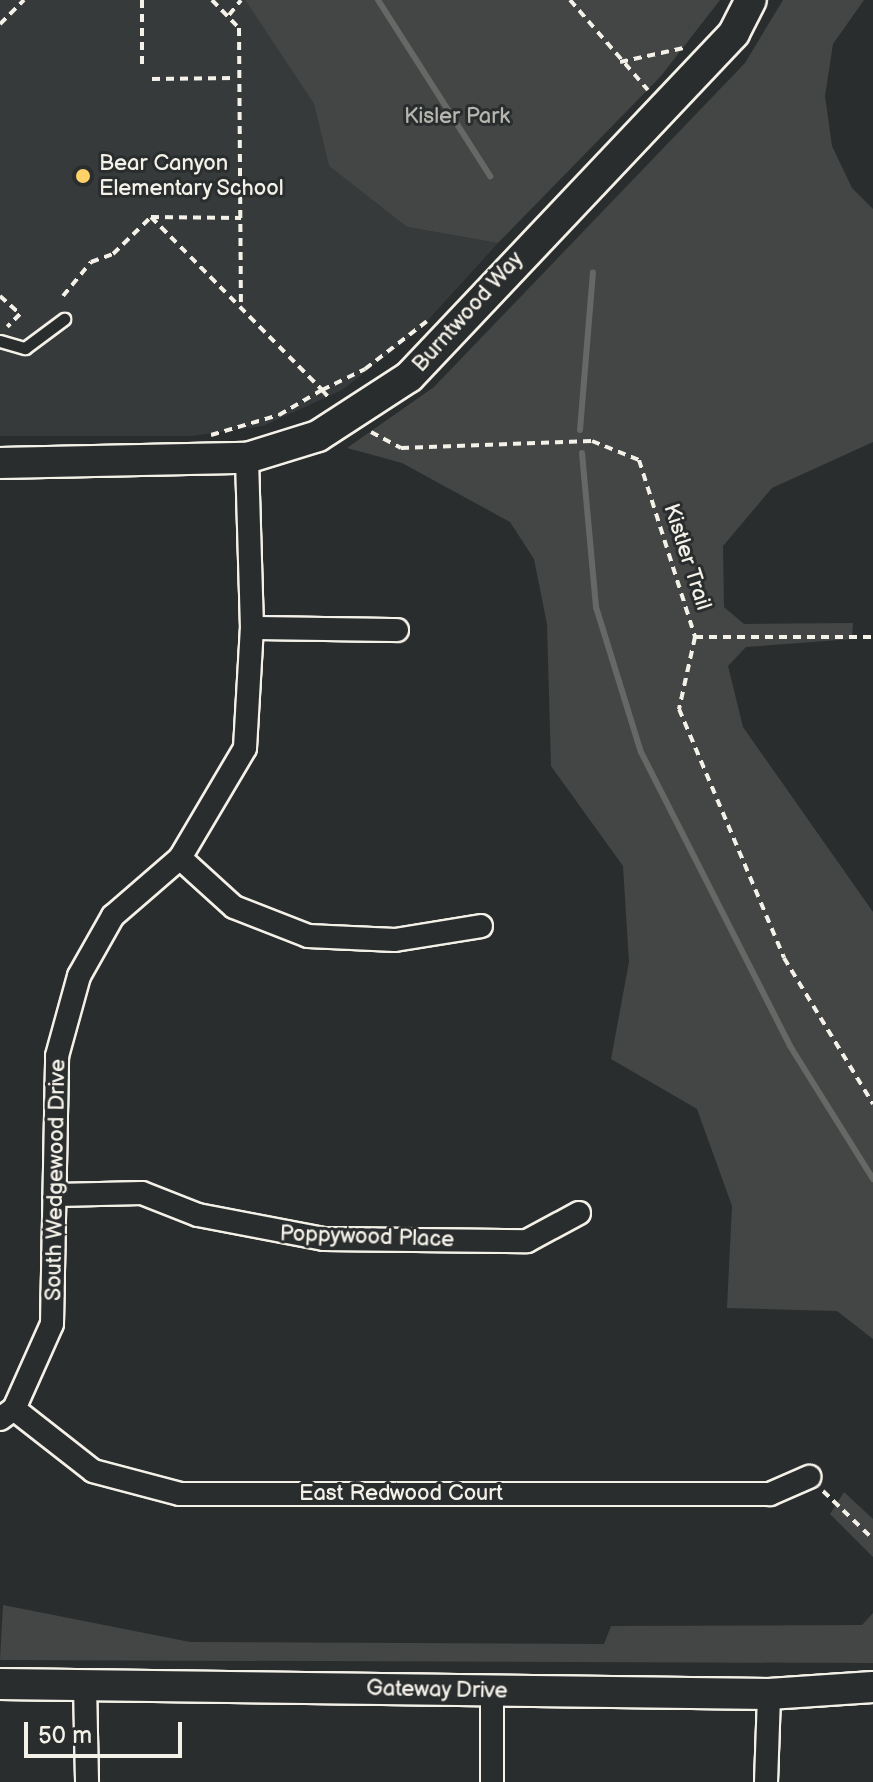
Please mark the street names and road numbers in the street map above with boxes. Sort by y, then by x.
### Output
street label: Burntwood Way [407,246,529,378]
street label: Kistler Trail [657,500,717,614]
street label: South Wedgewood Drive [41,1058,71,1302]
street label: Poppywood Place [279,1221,455,1253]
street label: East Redwood Court [299,1481,503,1507]
street label: Gateway Drive [365,1676,509,1704]

